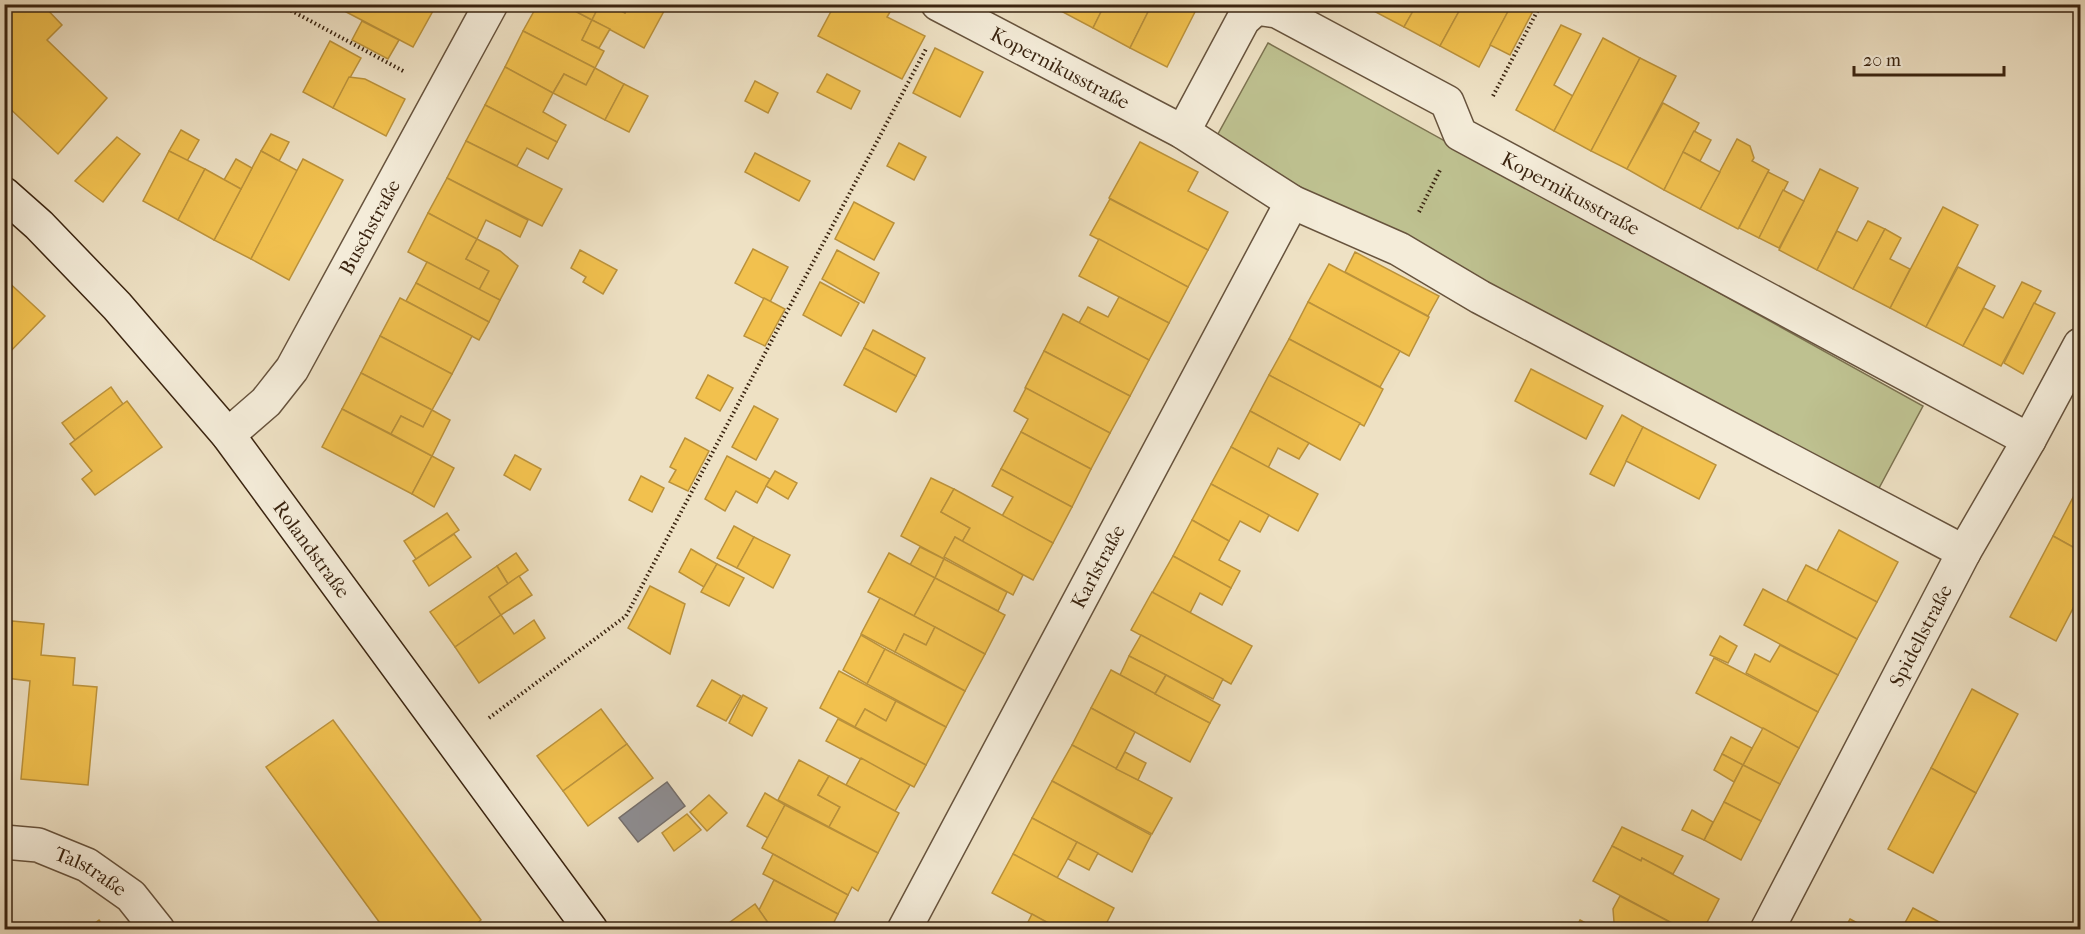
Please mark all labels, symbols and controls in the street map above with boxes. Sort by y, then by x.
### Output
street label: Kopernikusstraße [987,22,1134,114]
scale bar [1854,39,2004,77]
text: 20 m [1863,50,1901,71]
street label: Kopernikusstraße [1498,147,1644,240]
street label: Buschstraße [334,175,405,279]
street label: Rolandstraße [269,496,355,602]
street label: Karlstraße [1066,521,1129,612]
street label: Spidellstraße [1884,581,1957,690]
street label: Talstraße [51,842,131,901]

